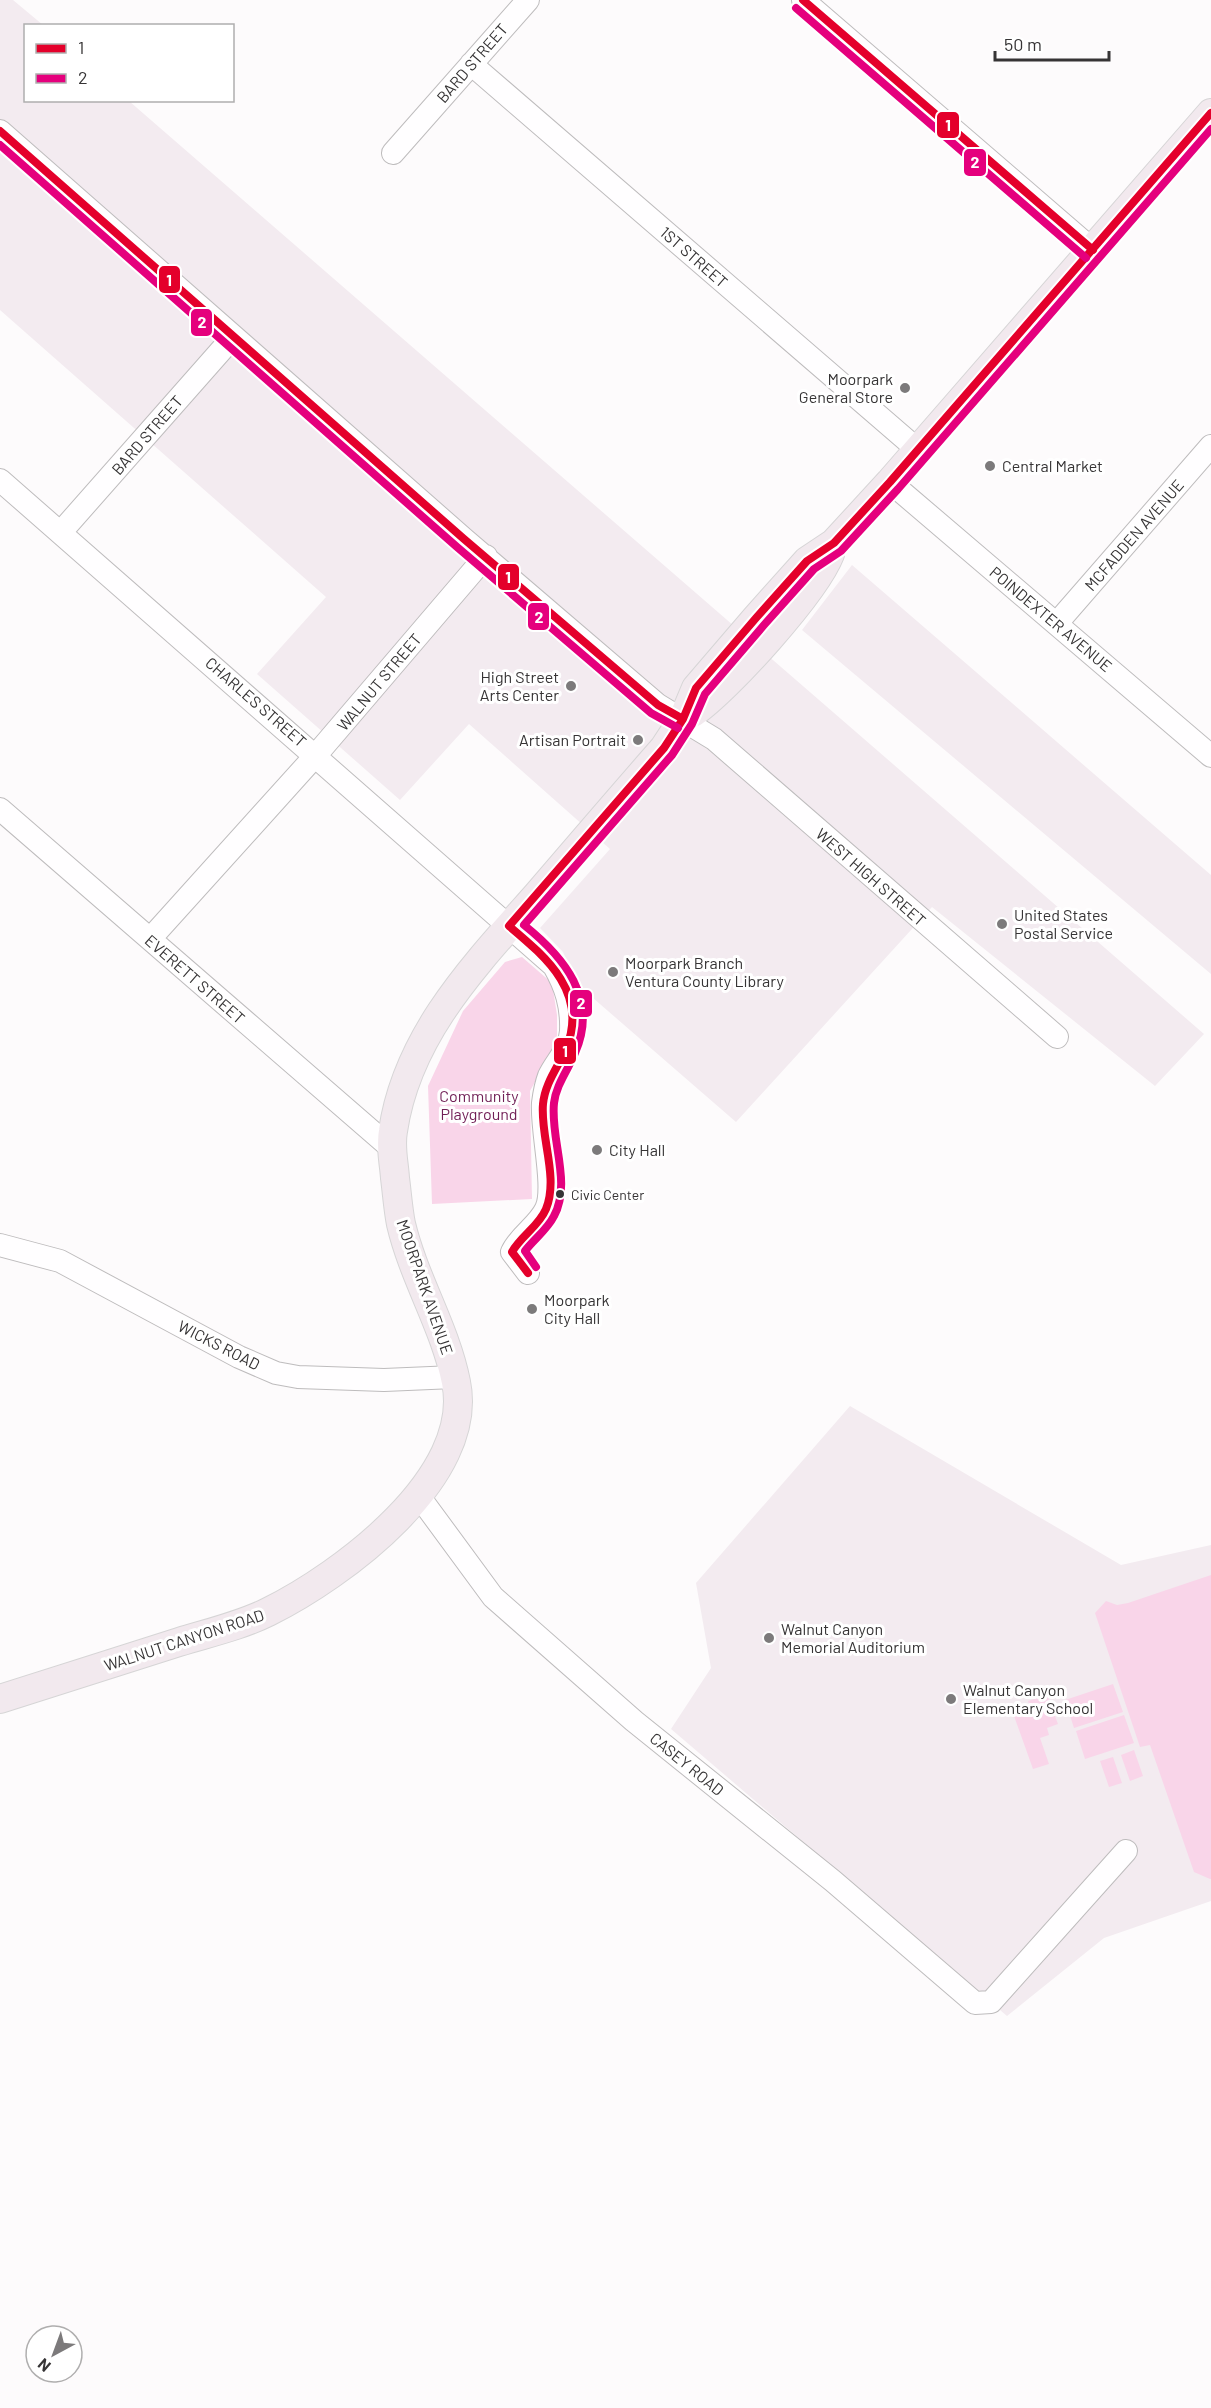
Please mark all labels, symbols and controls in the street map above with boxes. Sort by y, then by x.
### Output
street label: BARD STREET [432,19,511,106]
legend [24,24,234,102]
scale bar [995,24,1109,62]
text: 50 m [1004,33,1042,55]
text: 1 [78,36,84,58]
text: 2 [78,66,88,88]
line badge: 1 [936,111,960,139]
text: 1 [945,115,951,134]
line badge: 2 [963,148,987,177]
text: 2 [971,152,980,171]
street label: 1ST STREET [657,222,732,291]
line badge: 1 [158,265,181,294]
text: 1 [166,270,172,289]
line badge: 2 [190,308,213,337]
text: 2 [198,312,207,331]
place label: Moorpark General Store [799,369,893,406]
marker: Moorpark General Store [898,381,912,395]
street label: BARD STREET [107,391,186,478]
place label: Central Market [1002,456,1103,475]
marker: Central Market [983,459,997,473]
street label: MCFADDEN AVENUE [1080,475,1187,594]
street label: POINDEXTER AVENUE [986,562,1116,675]
line badge: 1 [497,563,520,591]
text: 1 [505,567,511,586]
line badge: 2 [527,602,550,631]
text: 2 [535,607,544,626]
street label: WALNUT STREET [332,629,425,734]
street label: CHARLES STREET [202,653,311,751]
place label: High Street Arts Center [480,667,559,704]
marker: High Street Arts Center [564,679,578,693]
place label: Artisan Portrait [519,730,626,749]
marker: Artisan Portrait [631,733,645,747]
street label: WEST HIGH STREET [813,824,930,929]
place label: United States Postal Service [1014,905,1113,942]
marker: United States Postal Service [995,917,1009,931]
street label: EVERETT STREET [142,930,249,1027]
place label: Moorpark Branch Ventura County Library [625,953,785,990]
marker: Moorpark Branch Ventura County Library [606,965,620,979]
line badge: 2 [569,989,593,1018]
text: 2 [577,993,586,1012]
line badge: 1 [553,1037,577,1065]
text: 1 [562,1041,568,1060]
park label: Community Playground [439,1086,519,1123]
place label: City Hall [609,1140,665,1159]
marker: City Hall [590,1143,604,1157]
place label: Civic Center [571,1186,644,1203]
marker: Civic Center [554,1188,566,1200]
street label: MOORPARK AVENUE [393,1217,457,1357]
place label: Moorpark City Hall [544,1290,610,1327]
marker: Moorpark City Hall [525,1302,539,1316]
street label: WICKS ROAD [175,1316,263,1373]
street label: WALNUT CANYON ROAD [101,1605,266,1674]
place label: Walnut Canyon Memorial Auditorium [781,1619,925,1656]
marker: Walnut Canyon Memorial Auditorium [762,1631,776,1645]
place label: Walnut Canyon Elementary School [963,1680,1093,1717]
marker: Walnut Canyon Elementary School [944,1692,958,1706]
street label: CASEY ROAD [647,1728,728,1799]
north arrow [24,2324,84,2384]
text: N [34,2355,54,2376]

